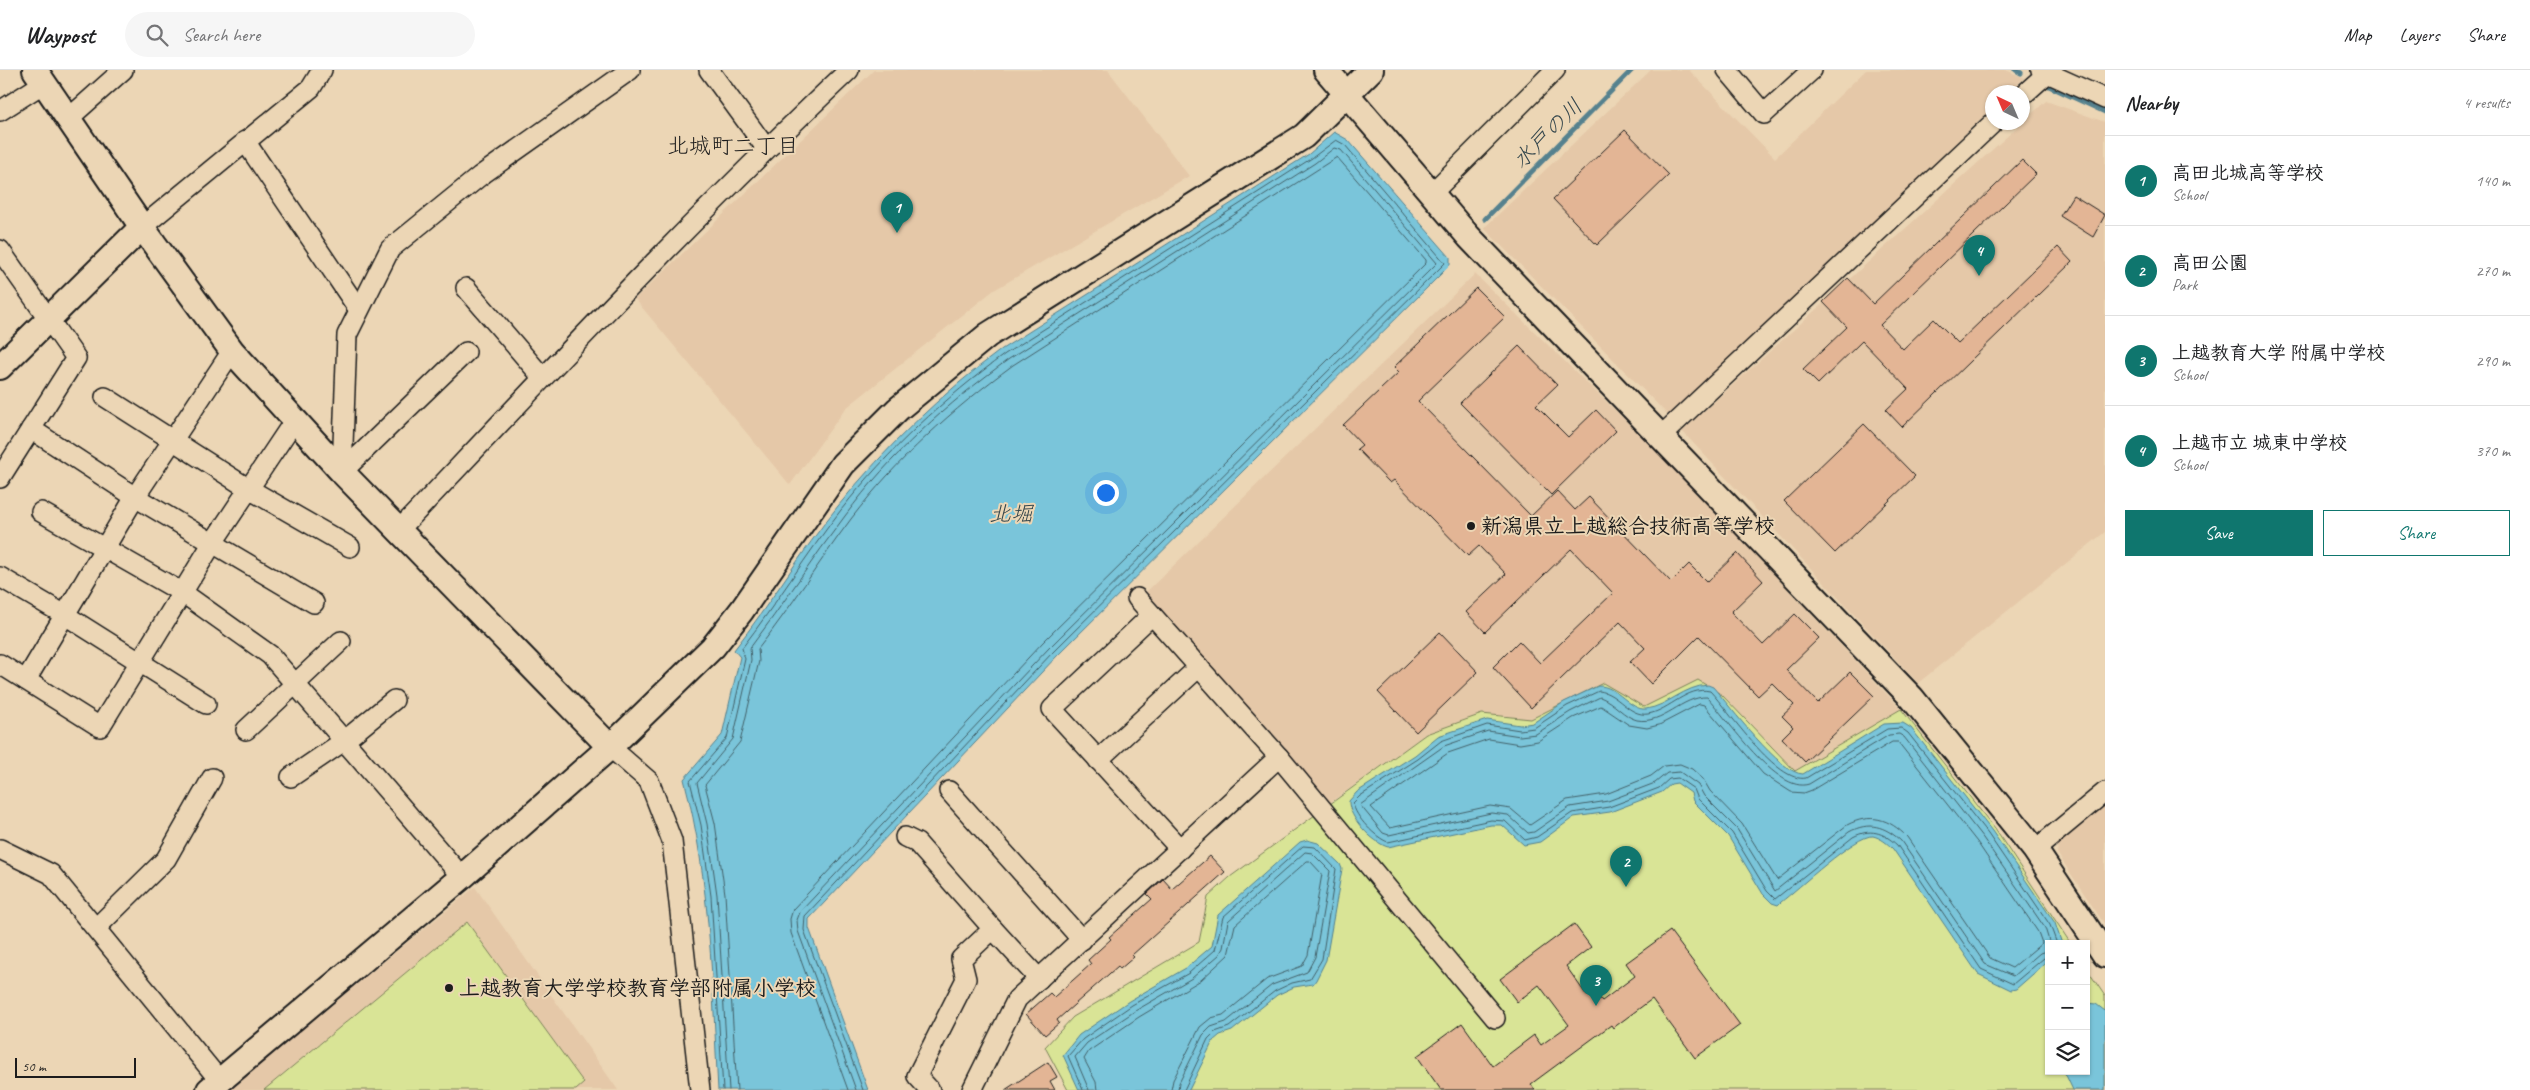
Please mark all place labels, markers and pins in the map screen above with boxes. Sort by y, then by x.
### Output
pin: 1 [881,192,913,233]
pin: 4 [1963,235,1995,276]
place label: 新潟県立上越総合技術高等学校 [1481,513,1775,539]
marker: 新潟県立上越総合技術高等学校 [1465,520,1477,532]
pin: 2 [1610,846,1642,887]
pin: 3 [1580,965,1612,1006]
place label: 上越教育大学学校教育学部附属小学校 [459,975,816,1001]
marker: 上越教育大学学校教育学部附属小学校 [443,982,455,994]

